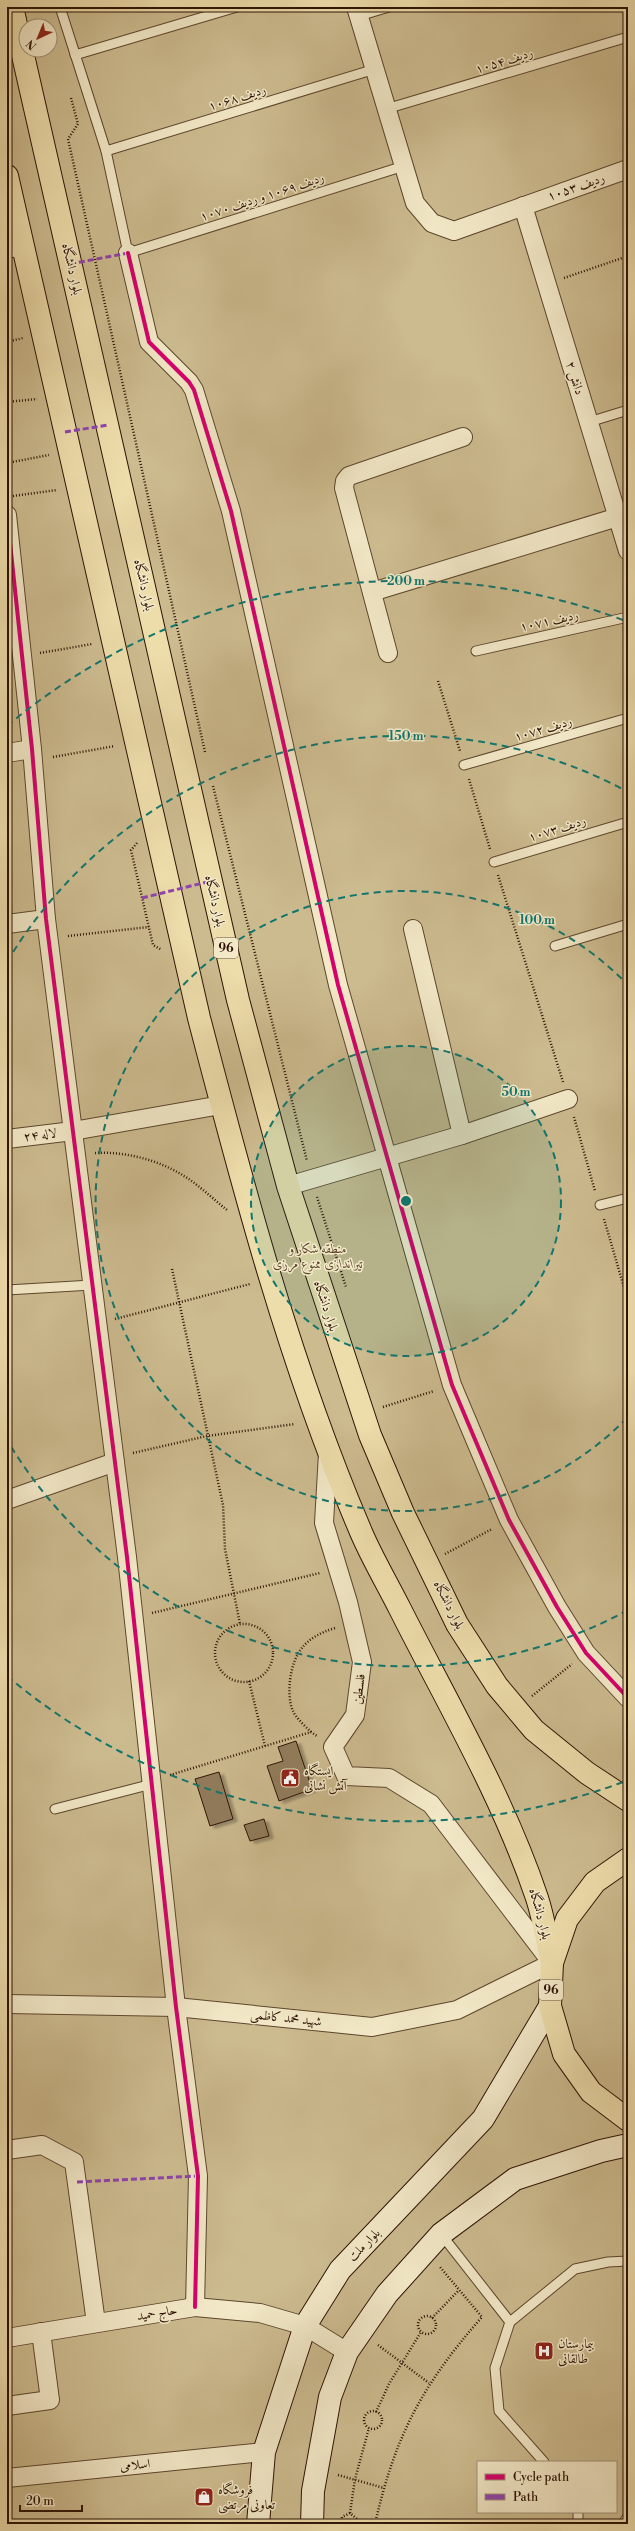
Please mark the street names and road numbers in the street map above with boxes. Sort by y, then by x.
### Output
street label: ردیف ۱۰۵۴ [473,45,535,77]
street label: ردیف ۱۰۶۸ [206,82,268,114]
street label: ردیف ۱۰۶۹ و ردیف ۱۰۷۰ [198,169,326,225]
street label: ردیف ۱۰۵۳ [545,170,607,204]
street label: بلوار دانشگاه [58,241,87,296]
street label: دانش ۲ [561,359,588,397]
street label: بلوار دانشگاه [130,557,159,612]
street label: ردیف ۱۰۷۱ [518,607,580,635]
street label: ردیف ۱۰۷۲ [512,713,574,745]
street label: ردیف ۱۰۷۳ [526,813,588,845]
street label: بلوار دانشگاه [201,873,230,928]
road number: 96 [214,938,238,958]
street label: لاله ۲۴ [22,1125,58,1145]
street label: بلوار دانشگاه [310,1278,343,1333]
street label: بلوار دانشگاه [430,1577,469,1632]
street label: فلسطین [349,1673,369,1705]
street label: بلوار دانشگاه [525,1886,556,1941]
road number: 96 [539,1980,563,2000]
street label: شهید محمد کاظمی [249,2006,323,2031]
street label: بلوار ملت [344,2225,384,2265]
street label: حاج حمید [136,2302,179,2327]
street label: اسلامی [119,2455,151,2475]

